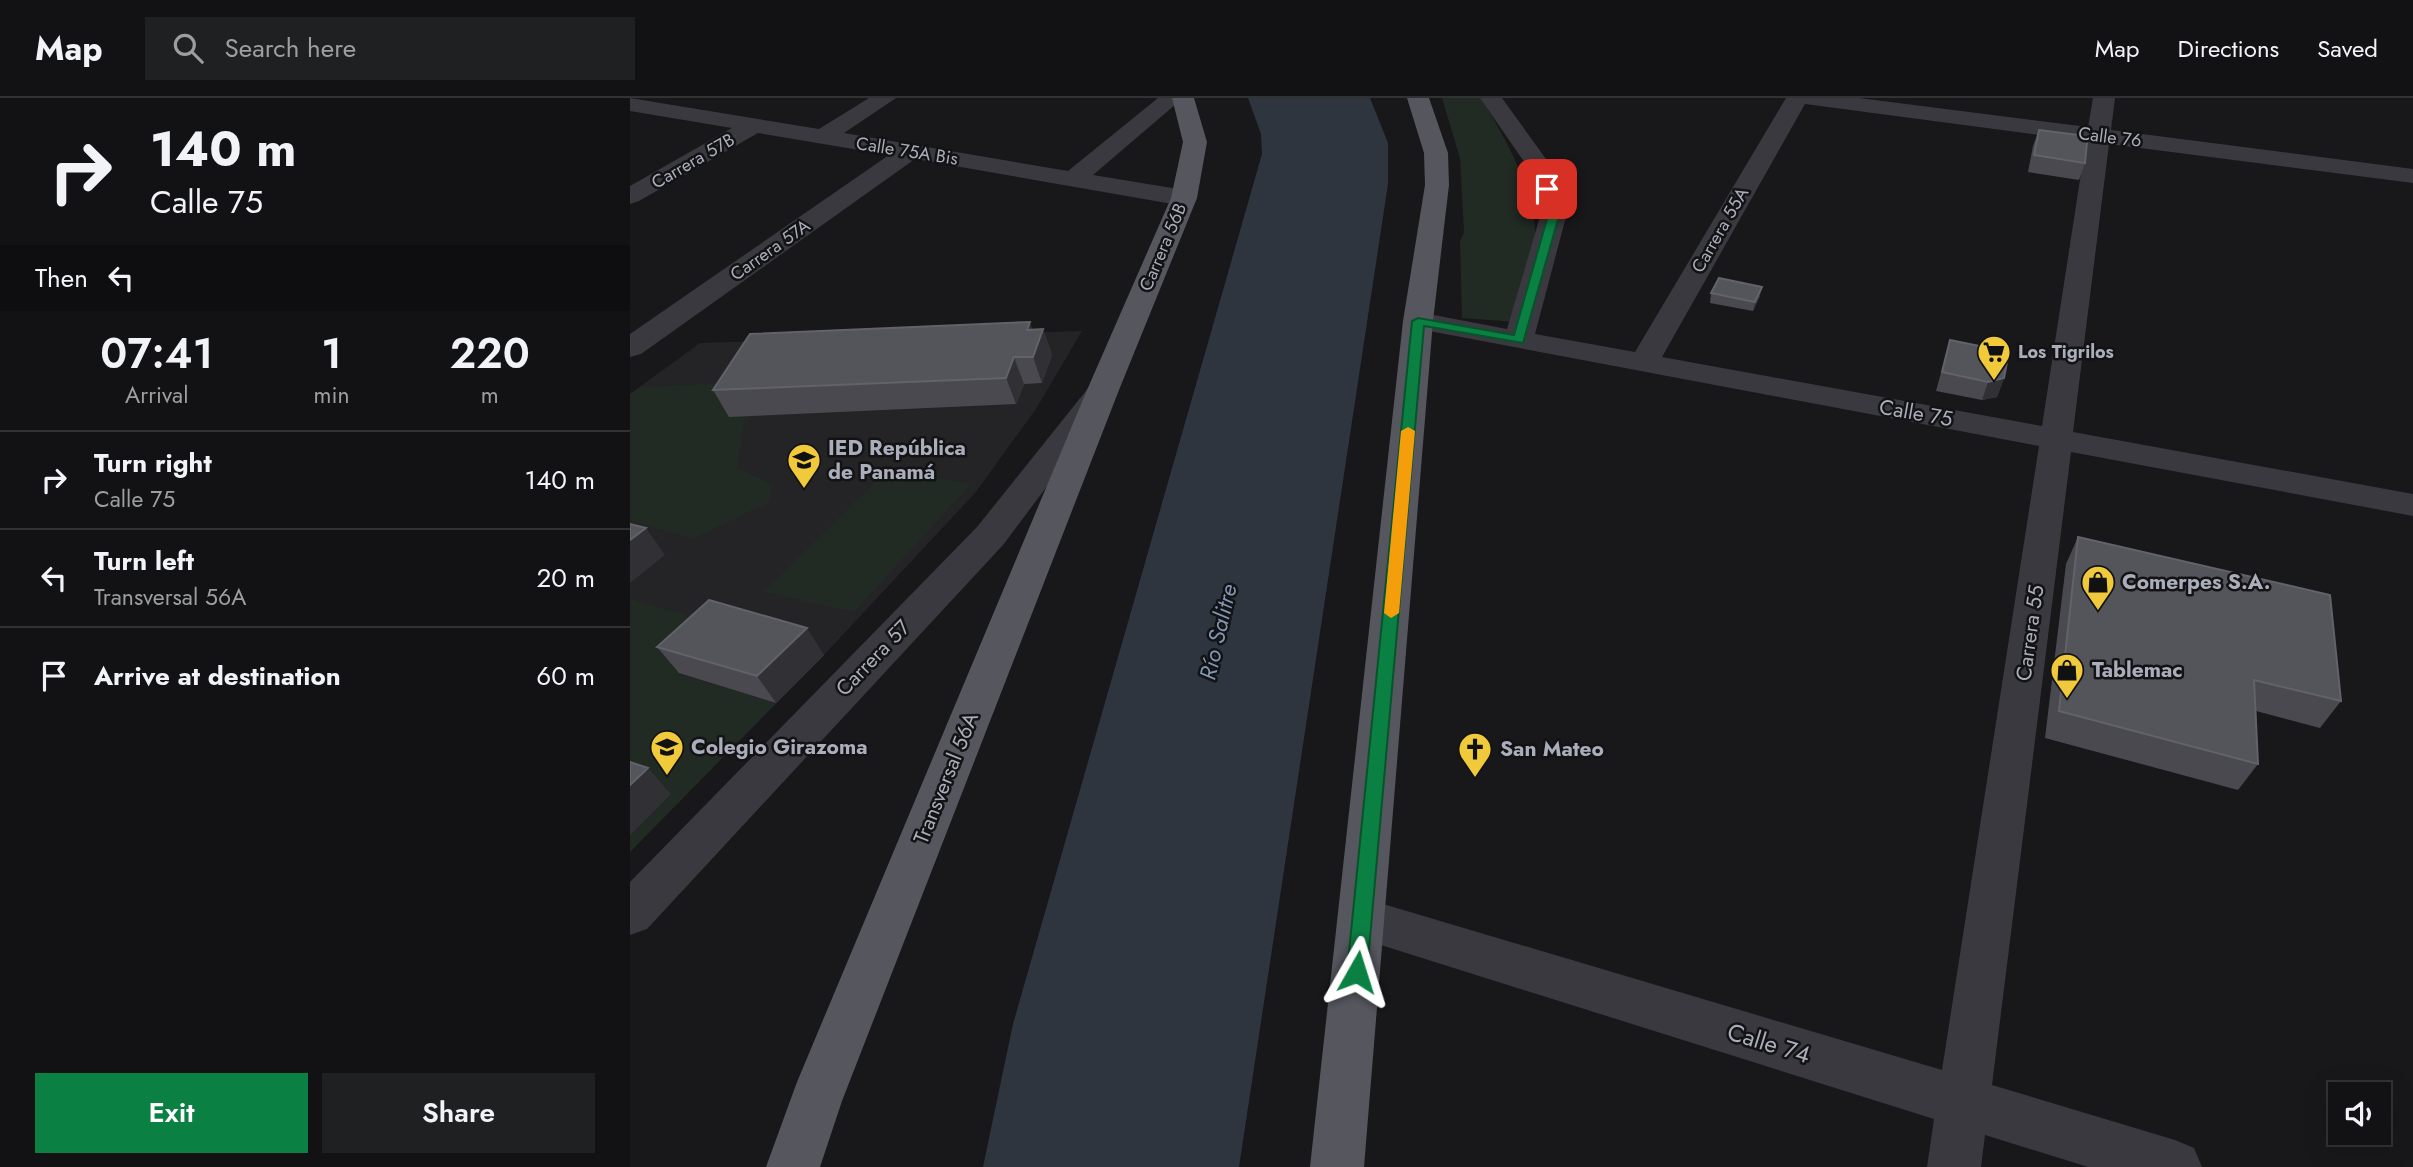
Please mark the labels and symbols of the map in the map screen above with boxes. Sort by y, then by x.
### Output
street label: Calle 76 [2077,120,2143,154]
street label: Carrera 57B [647,127,739,195]
street label: Calle 75A Bis [854,130,960,172]
pin [1517,159,1577,219]
street label: Carrera 55A [1685,182,1755,278]
street label: Carrera 56B [1133,199,1193,295]
street label: Carrera 57A [725,213,815,287]
supermarket icon: Los Tigrilos [1975,333,2013,382]
place label: Los Tigrilos [2018,339,2114,365]
street label: Calle 75 [1877,392,1955,434]
place label: IED República de Panamá [828,433,966,487]
school or university icon: IED República de Panamá [785,441,823,490]
shop icon: Comerpes S.A. [2079,563,2117,612]
place label: Comerpes S.A. [2122,567,2271,597]
water label: Río Salitre [1190,580,1246,683]
street label: Carrera 55 [2008,583,2052,683]
street label: Carrera 57 [829,613,917,703]
shop icon: Tablemac [2048,651,2086,700]
place label: Tablemac [2092,655,2183,685]
street label: Transversal 56A [906,708,986,848]
school or university icon: Colegio Girazoma [648,728,686,777]
church icon: San Mateo [1456,730,1494,779]
place label: Colegio Girazoma [691,732,868,762]
place label: San Mateo [1500,734,1604,764]
position arrow [1320,935,1394,1009]
street label: Calle 74 [1723,1014,1815,1072]

